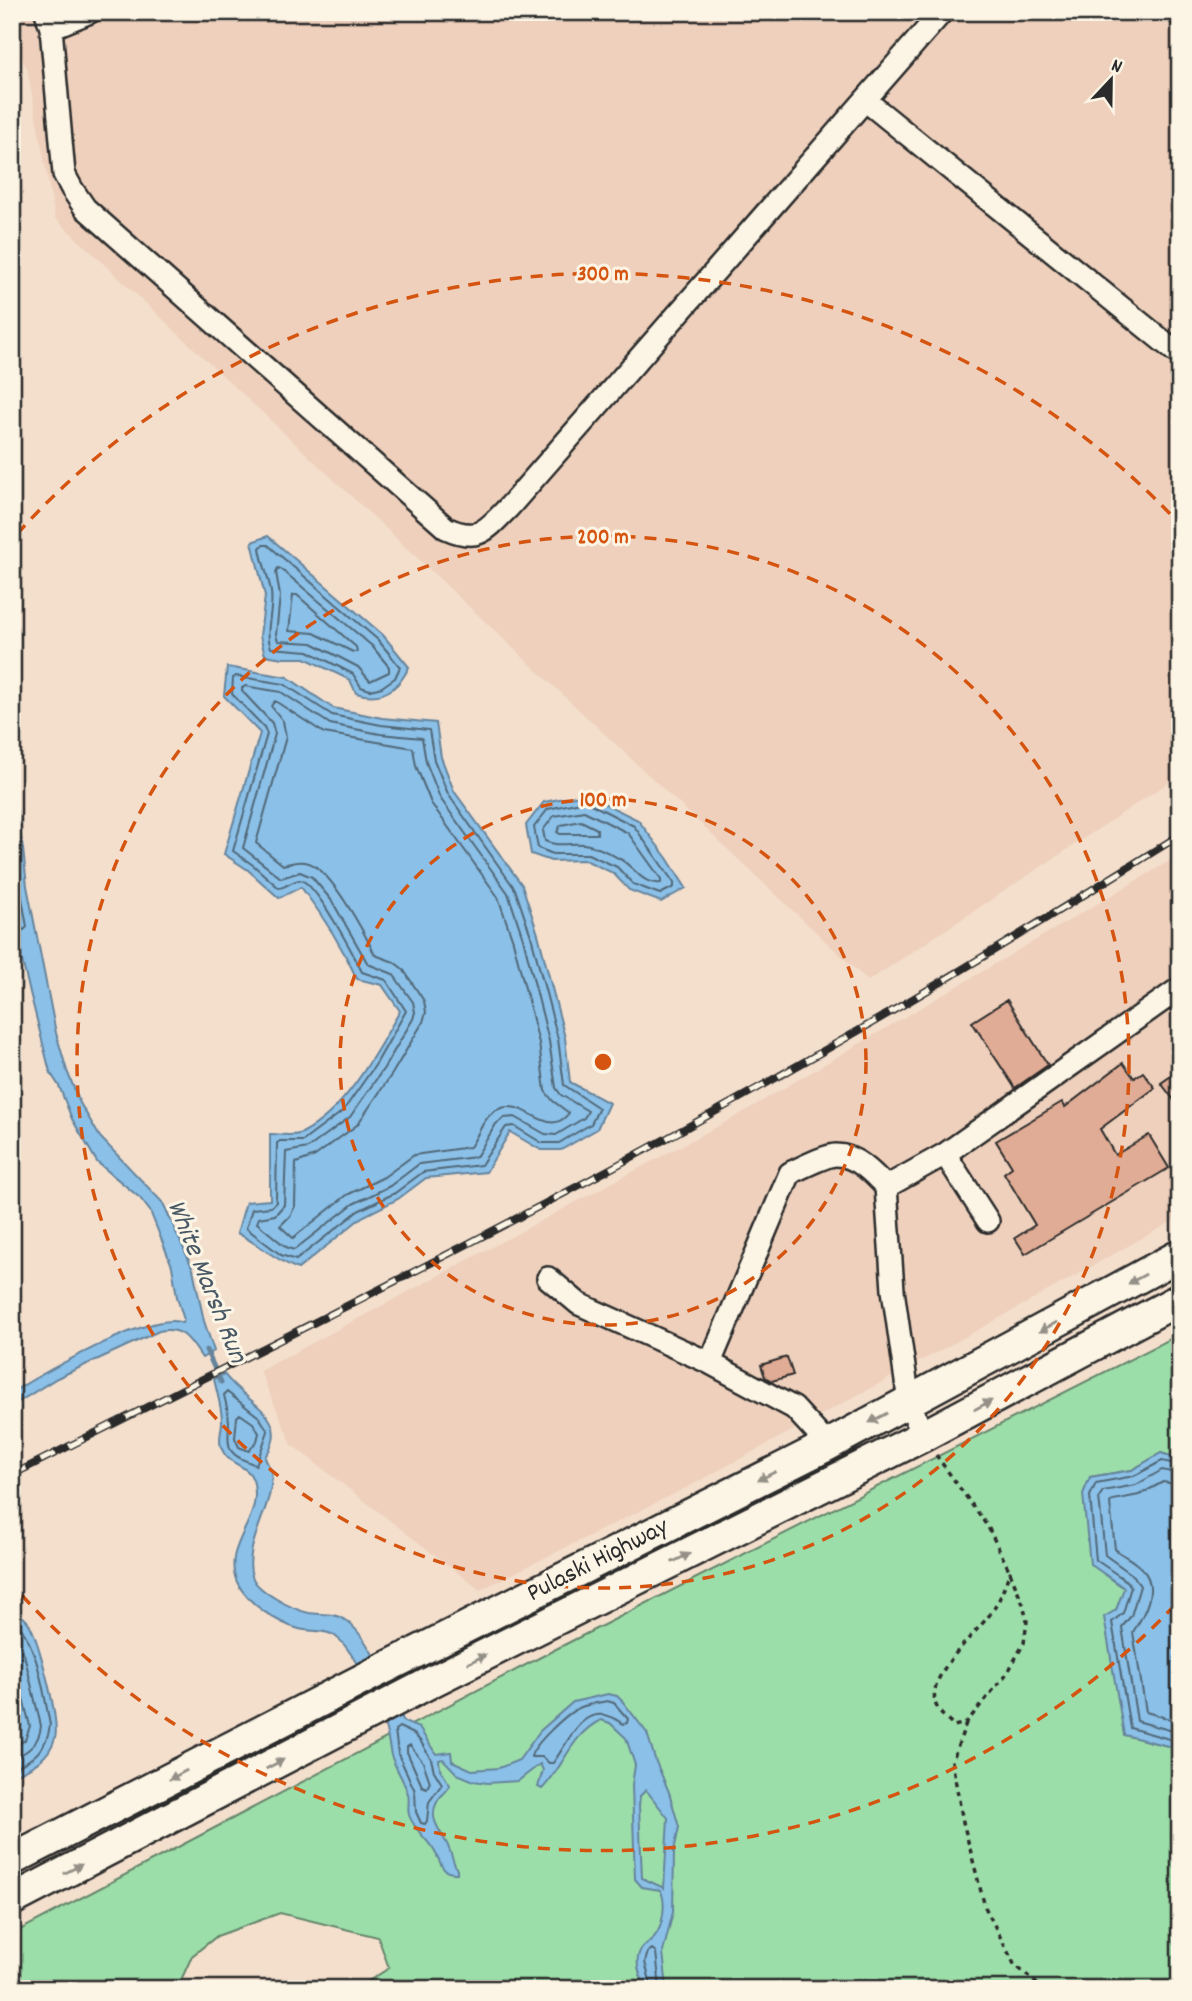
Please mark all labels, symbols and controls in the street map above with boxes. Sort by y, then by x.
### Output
north arrow [1076,46,1146,116]
text: N [1107,53,1125,82]
text: 300 m [577,261,629,291]
text: 200 m [577,524,629,554]
text: 100 m [580,787,626,817]
centre of rings [591,1050,615,1074]
water label: White Marsh Run [154,1194,256,1371]
one-way arrow [1126,1272,1146,1284]
one-way arrow [1038,1321,1058,1333]
one-way arrow [974,1399,994,1411]
one-way arrow [867,1412,887,1424]
one-way arrow [757,1470,777,1481]
street label: Pulaski Highway [521,1509,676,1613]
one-way arrow [671,1553,691,1564]
one-way arrow [467,1654,487,1665]
one-way arrow [265,1759,285,1770]
one-way arrow [169,1769,188,1781]
one-way arrow [63,1864,83,1875]

